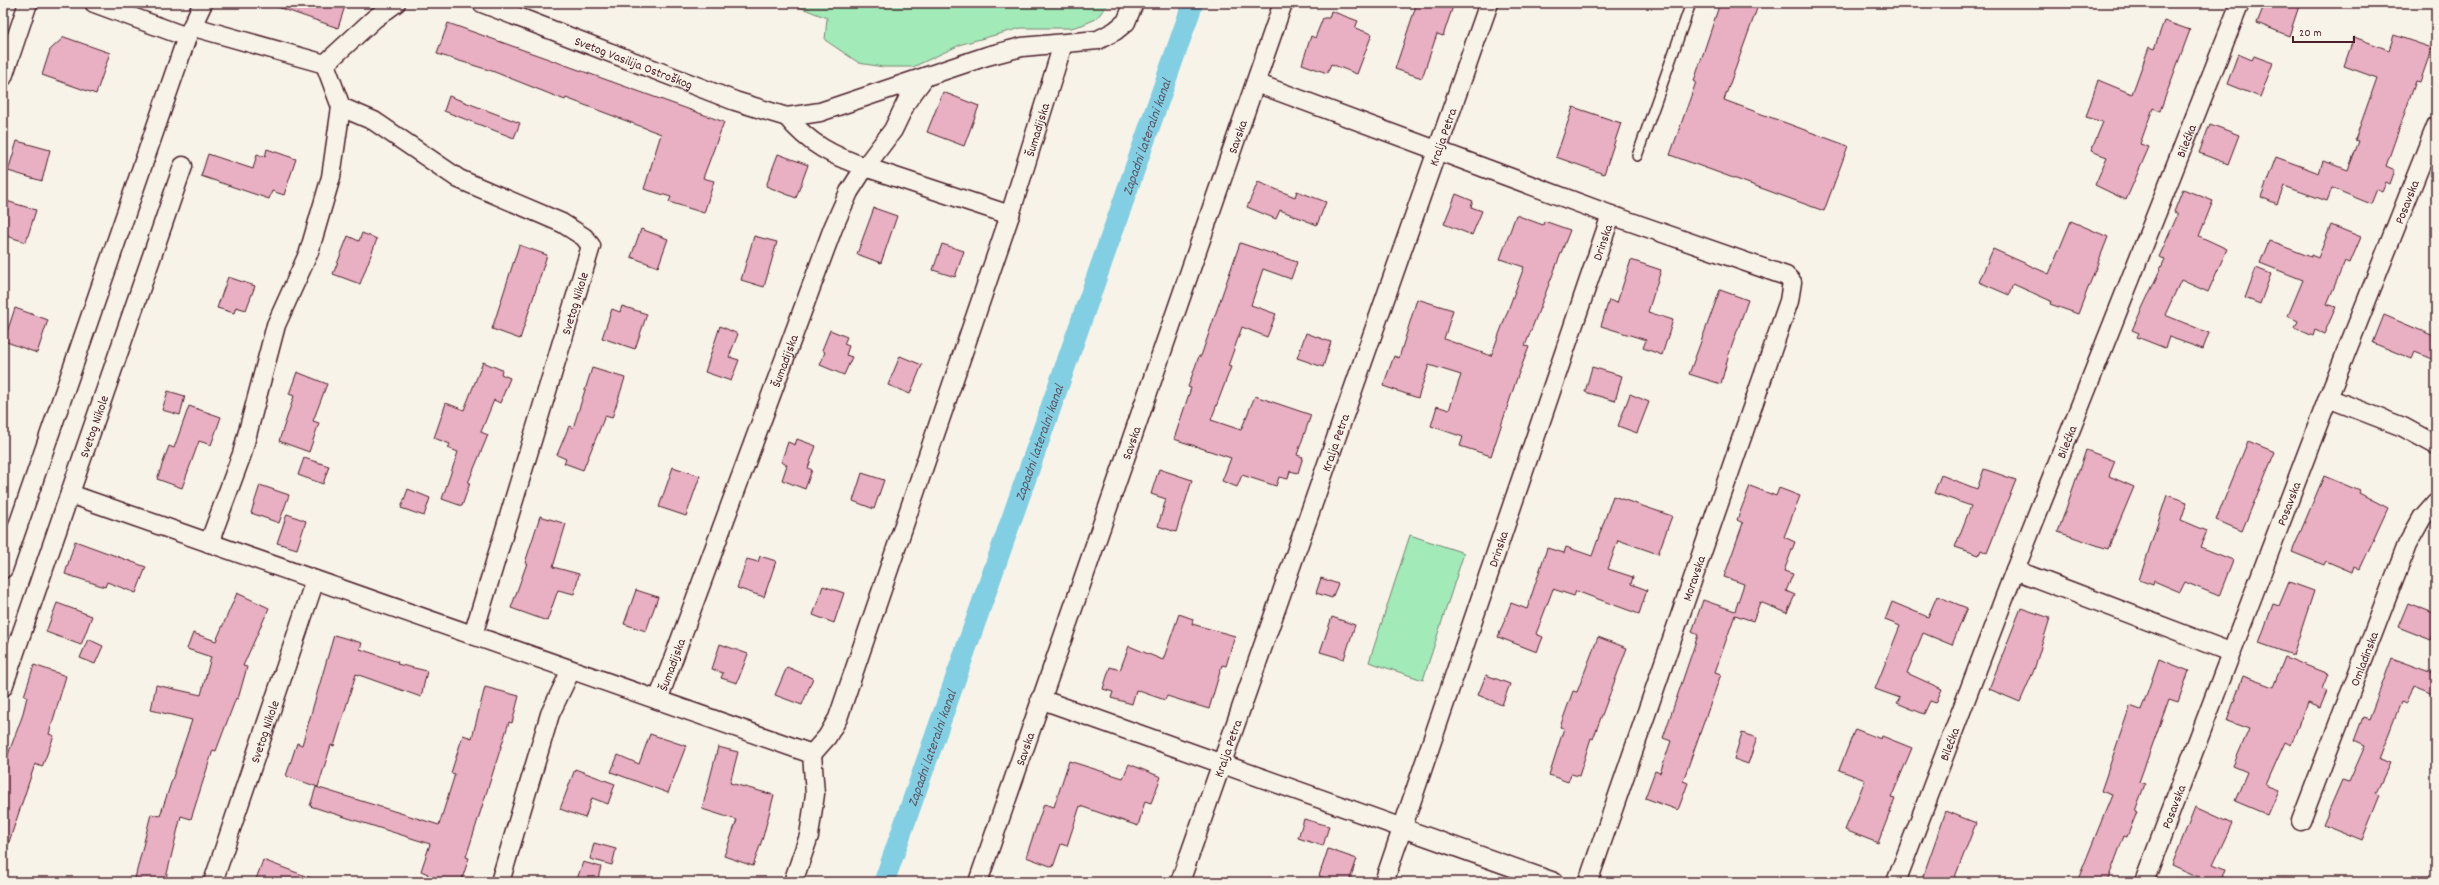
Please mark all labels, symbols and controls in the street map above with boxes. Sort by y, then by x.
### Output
scale bar [2293,18,2354,44]
text: 20 m [2299,25,2322,42]
street label: Svetog Vasilija Ostroškog [571,33,695,96]
water label: Zapadni lateralni kanal [1118,75,1178,198]
street label: Šumadijska [1022,100,1056,159]
street label: Kralja Petra [1425,105,1464,169]
street label: Savska [1224,117,1254,157]
street label: Bilećka [2173,121,2203,161]
street label: Posavska [2391,177,2426,227]
street label: Drinska [1589,221,1619,263]
street label: Svetog Nikole [558,270,595,338]
street label: Šumadijska [768,332,805,390]
water label: Zapadni lateralni kanal [1011,381,1071,504]
street label: Svetog Nikole [76,393,115,461]
street label: Kralja Petra [1318,411,1356,475]
street label: Bilećka [2053,422,2084,462]
street label: Savska [1118,423,1148,463]
street label: Posavska [2273,479,2308,529]
street label: Drinska [1485,528,1515,570]
street label: Moravska [1679,553,1712,604]
street label: Omladinska [2347,629,2385,690]
street label: Šumadijska [655,635,692,694]
water label: Zapadni lateralni kanal [903,686,963,810]
street label: Svetog Nikole [247,698,286,766]
street label: Kralja Petra [1211,717,1249,780]
street label: Bilećka [1936,724,1966,764]
street label: Savska [1012,729,1041,769]
street label: Posavska [2158,782,2192,832]

